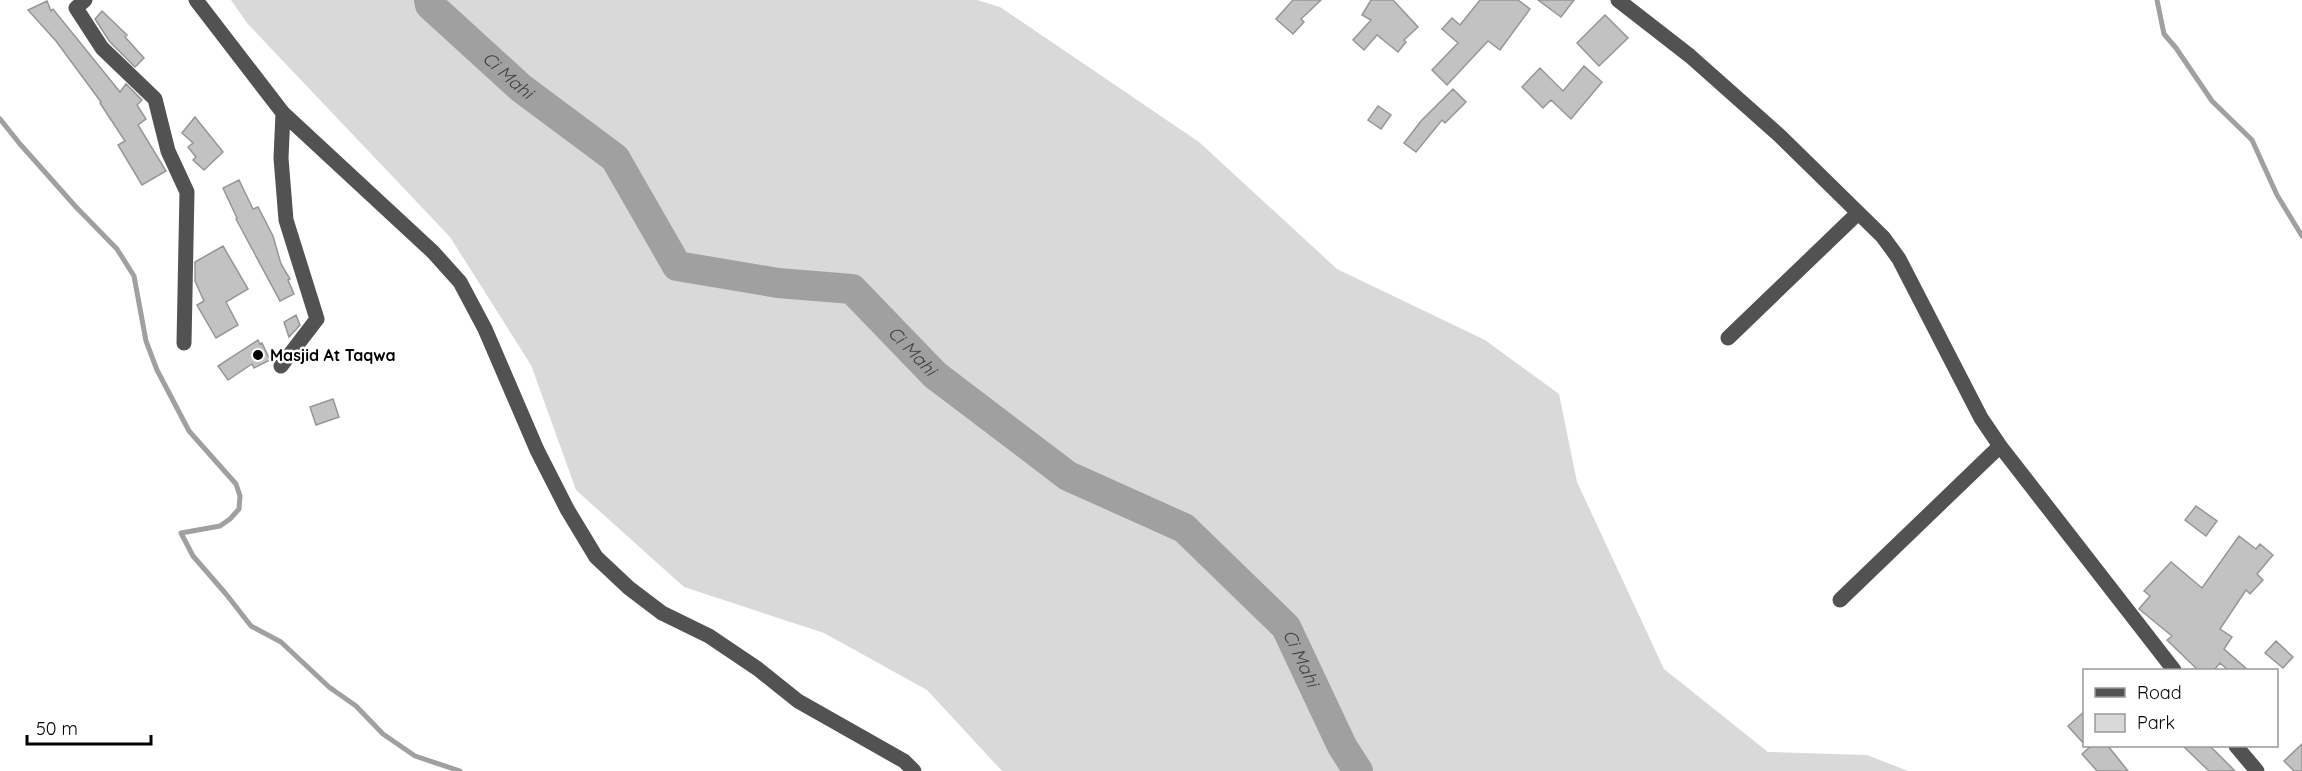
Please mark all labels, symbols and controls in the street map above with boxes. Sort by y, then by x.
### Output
water label: Ci Mahi [478,46,539,105]
water label: Ci Mahi [883,321,943,382]
place label: Masjid At Taqwa [270,345,396,365]
marker: Masjid At Taqwa [251,348,265,362]
water label: Ci Mahi [1278,626,1325,692]
legend [2083,669,2278,747]
text: Road [2137,681,2182,704]
scale bar [27,708,152,746]
text: Park [2137,711,2175,734]
text: 50 m [36,717,78,740]

